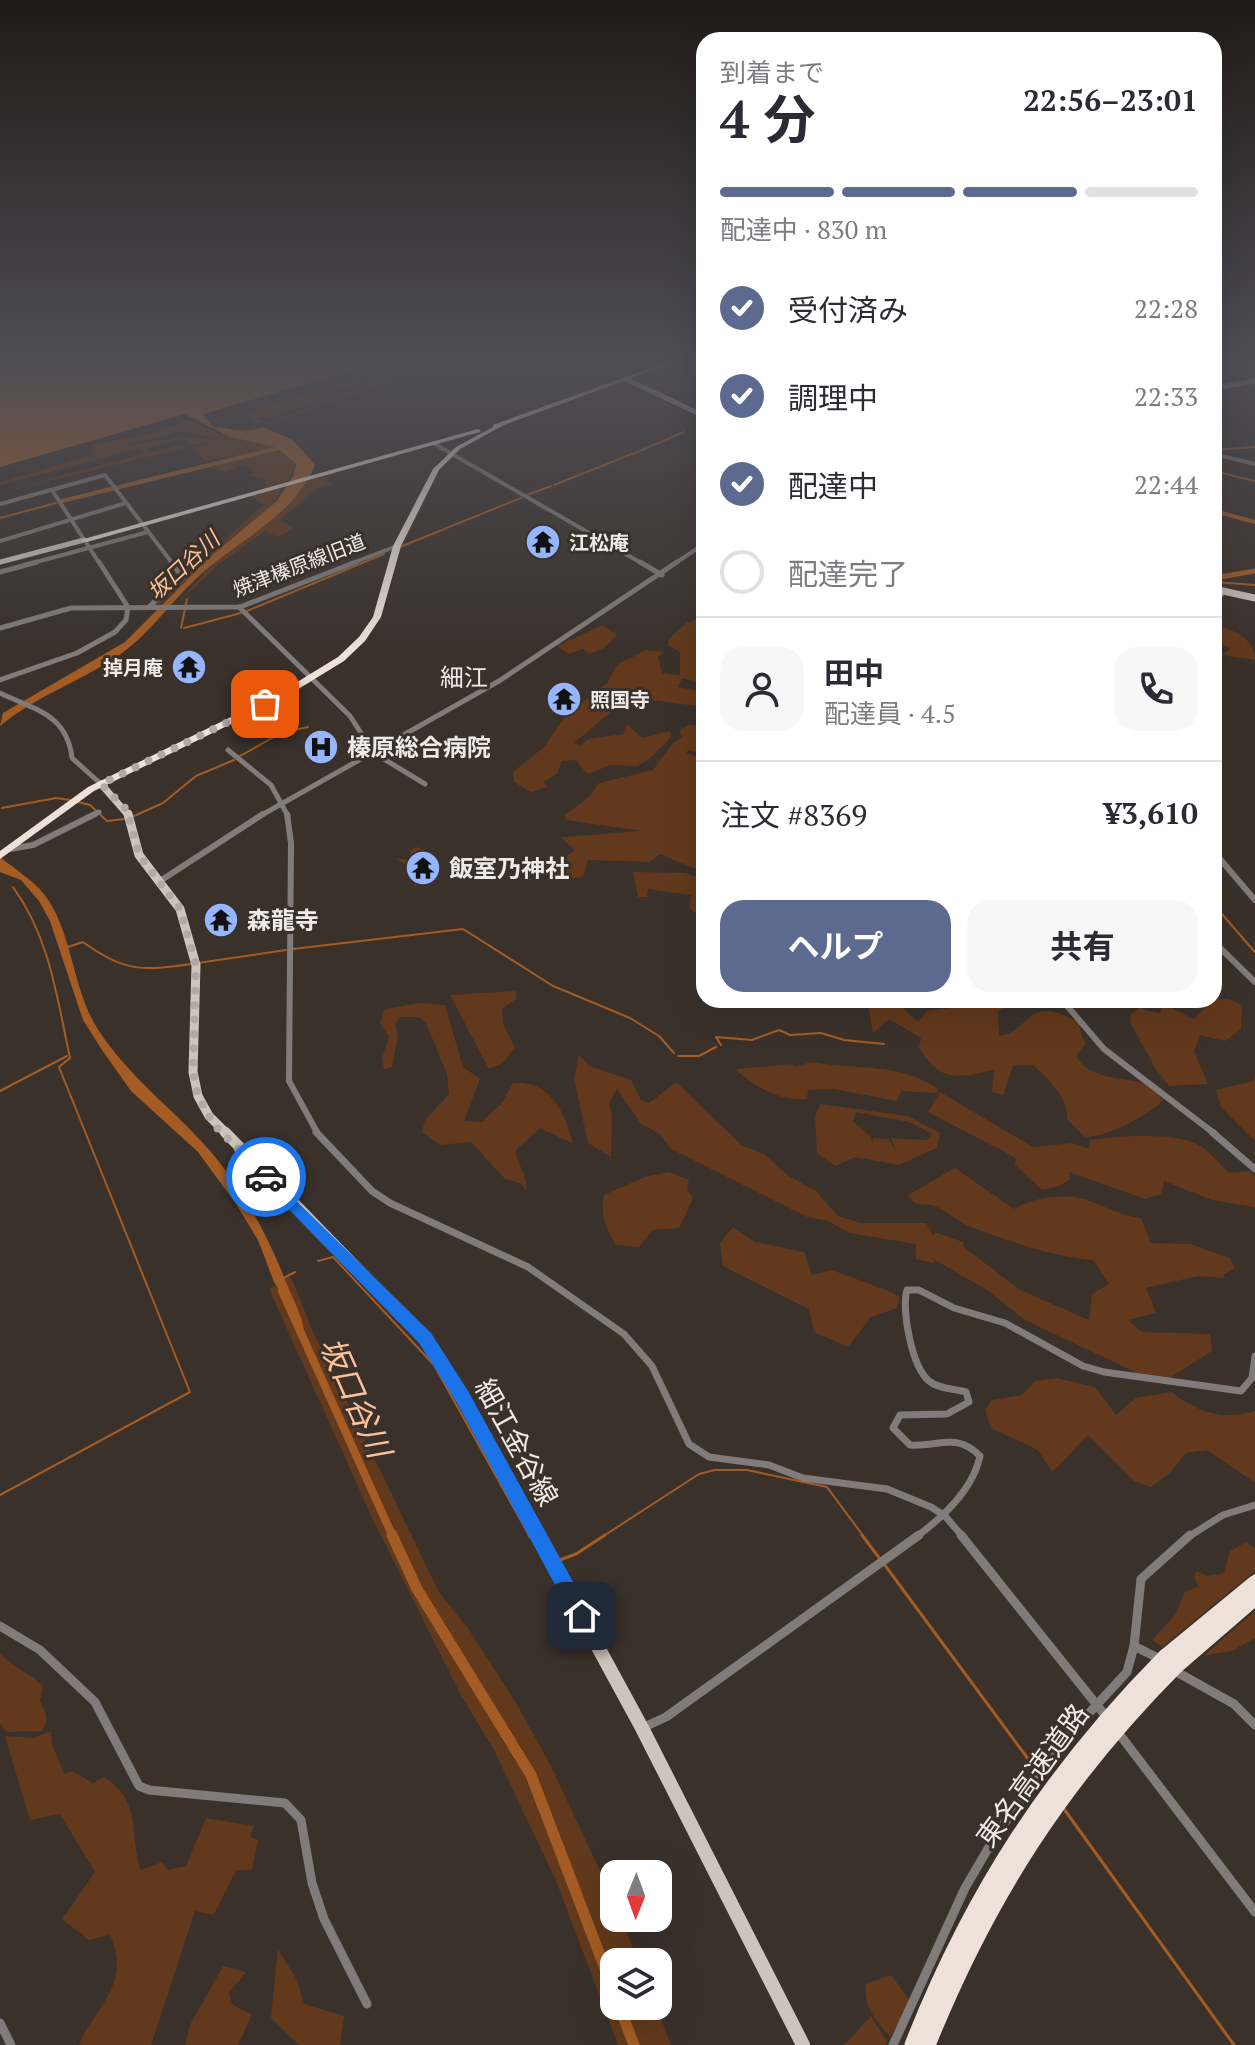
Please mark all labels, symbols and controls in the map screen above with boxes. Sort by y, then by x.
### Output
text: 到着まで [720,55,824,89]
text: 22:56–23:01 [1023,80,1198,120]
text: 4 分 [720,84,815,153]
text: 配達中 · 830 m [720,212,887,246]
icon: check [720,286,764,330]
text: 受付済み [788,290,908,330]
text: 22:28 [1134,291,1198,325]
icon: check [720,374,764,418]
text: 調理中 [788,378,878,418]
text: 22:33 [1134,379,1198,413]
icon: check [720,462,764,506]
text: 配達中 [788,466,878,506]
text: 22:44 [1134,467,1198,501]
water label: 坂口谷川 [141,523,227,606]
temple icon: 江松庵 [524,523,562,561]
street label: 焼津榛原線旧道 [229,527,369,603]
place label: 江松庵 [569,529,629,556]
text: 配達完了 [788,554,908,594]
button: person [720,647,804,731]
button: phone [1114,647,1198,731]
temple icon: 掉月庵 [170,648,208,686]
text: 田中 [824,653,884,693]
place label: 掉月庵 [103,654,163,681]
district label: 細江 [440,661,488,693]
pin [231,670,299,738]
temple icon: 照国寺 [545,680,583,718]
icon: bag [243,682,287,726]
place label: 照国寺 [590,686,650,713]
text: 配達員 · 4.5 [824,696,956,730]
hospital icon: 榛原総合病院 [302,728,340,766]
place label: 榛原総合病院 [347,731,491,763]
text: ¥3,610 [1104,793,1198,833]
text: 注文 #8369 [720,795,867,835]
temple icon: 飯室乃神社 [404,849,442,887]
place label: 飯室乃神社 [449,852,569,884]
button: ヘルプ [720,900,951,992]
button: 共有 [967,900,1198,992]
temple icon: 森龍寺 [202,901,240,939]
place label: 森龍寺 [247,904,319,936]
courier [226,1137,306,1217]
icon: car [244,1155,288,1199]
water label: 坂口谷川 [311,1330,402,1467]
street label: 細江金谷線 [467,1372,567,1512]
pin [548,1582,616,1650]
icon: home [560,1594,604,1638]
street label: 東名高速道路 [968,1696,1096,1854]
north arrow [600,1860,672,1932]
map controls [600,1860,672,2020]
button: layers [600,1948,672,2020]

